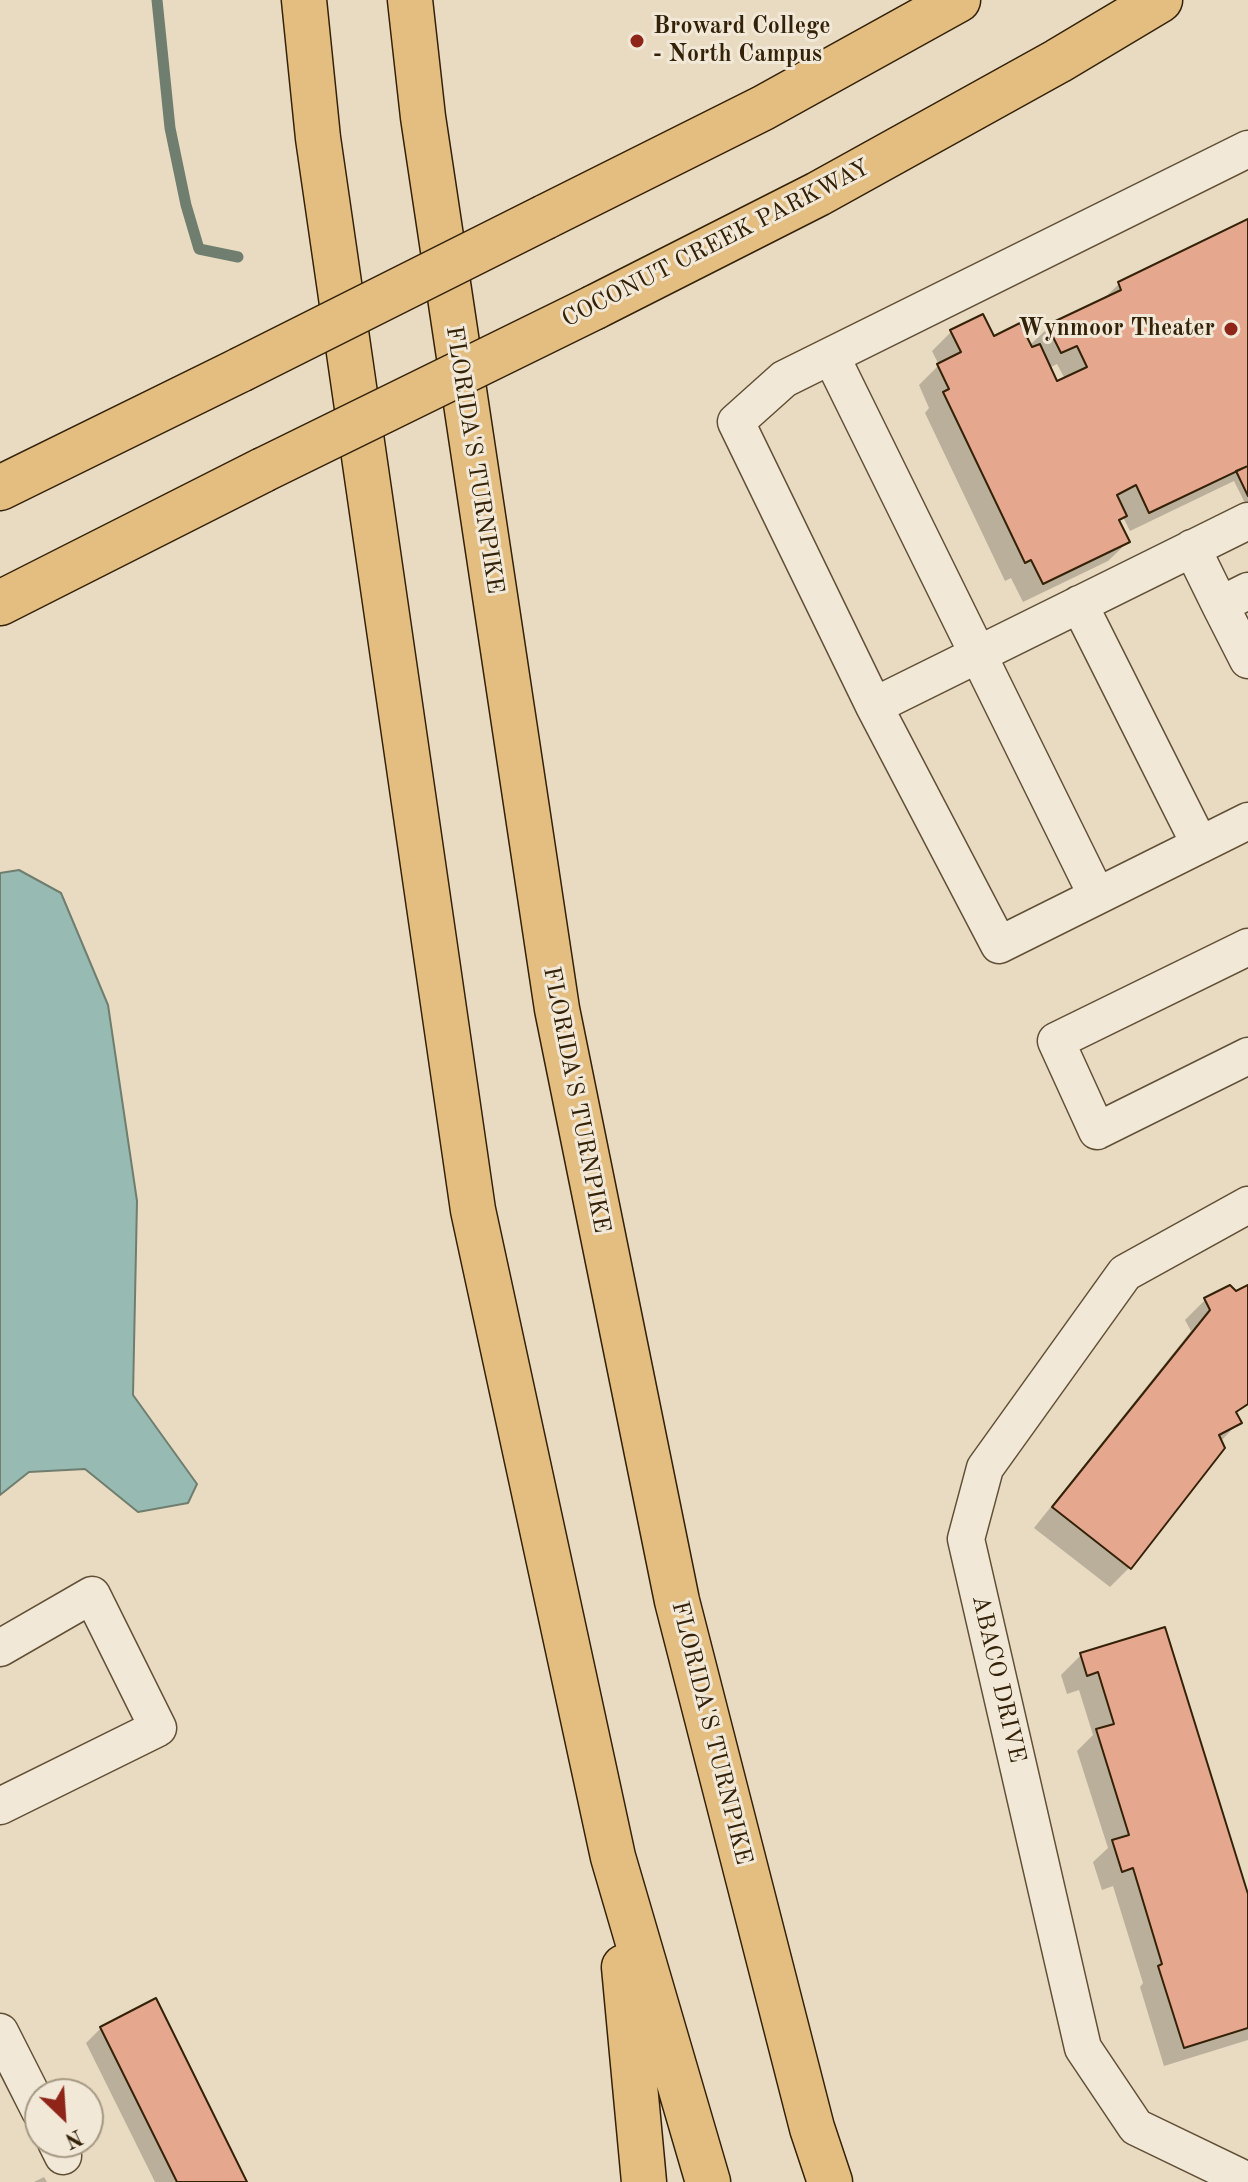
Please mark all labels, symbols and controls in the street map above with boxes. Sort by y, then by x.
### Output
place label: Broward College - North Campus [653,13,831,69]
marker: Broward College - North Campus [628,32,646,50]
street label: COCONUT CREEK PARKWAY [557,154,875,334]
place label: Wynmoor Theater [1018,315,1215,343]
marker: Wynmoor Theater [1222,320,1240,338]
street label: FLORIDA'S TURNPIKE [439,324,509,596]
street label: FLORIDA'S TURNPIKE [536,964,616,1236]
street label: ABACO DRIVE [965,1592,1031,1766]
street label: FLORIDA'S TURNPIKE [664,1598,758,1868]
north arrow [24,2078,104,2158]
text: N [61,2124,86,2151]

